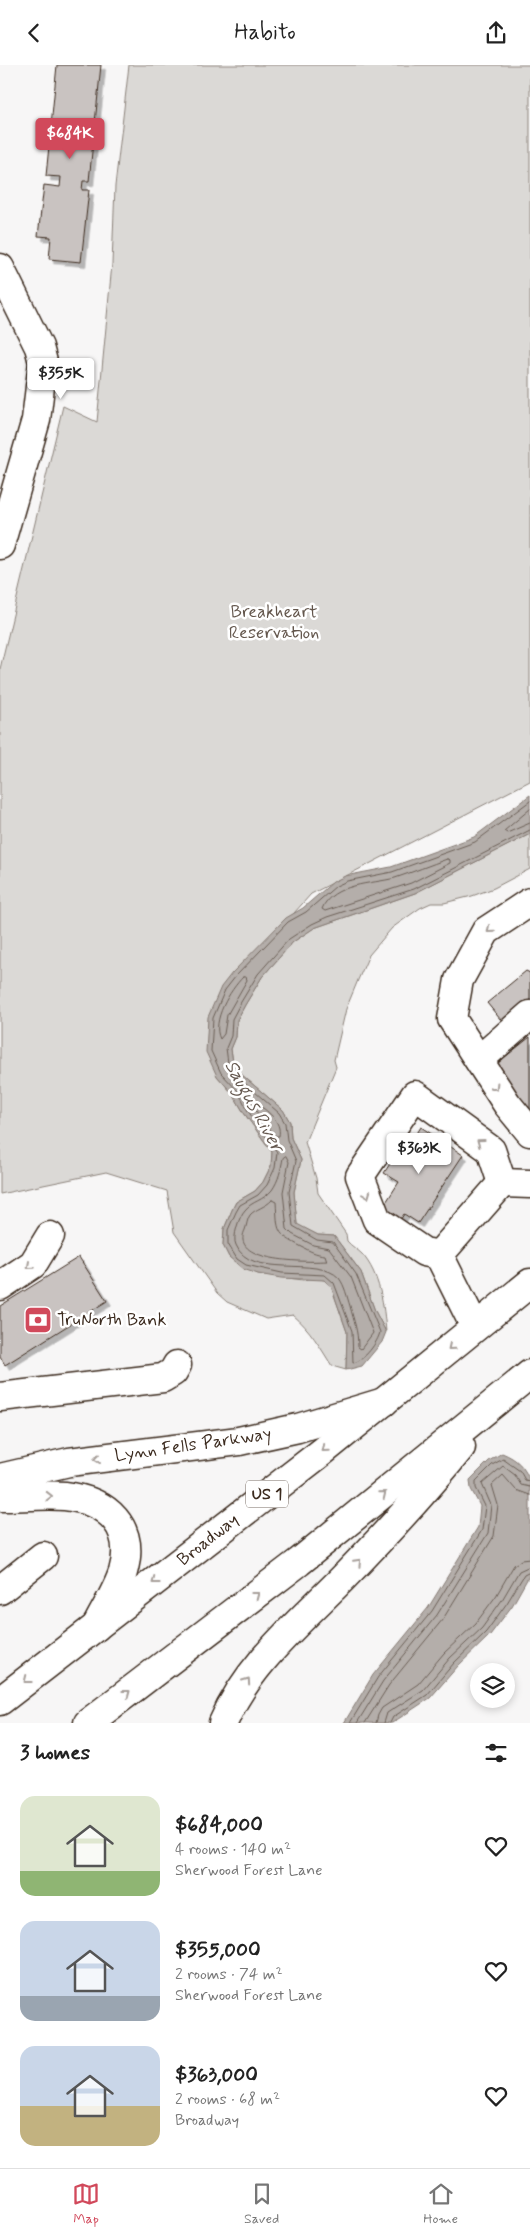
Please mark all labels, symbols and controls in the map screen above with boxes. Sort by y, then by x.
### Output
icon: back [20,19,48,47]
text: Habito [234,19,296,47]
icon: share [482,19,510,47]
pin: $684K [35,117,105,160]
text: $684K [46,123,94,144]
pin: $355K [26,357,96,400]
text: $355K [38,363,84,384]
park label: Breakheart Reservation [229,600,319,645]
one-way arrow [487,924,496,933]
water label: Saugus River [217,1056,291,1160]
one-way arrow [489,1081,499,1090]
pin: $363K [384,1133,454,1175]
text: $363K [397,1138,441,1159]
one-way arrow [477,1139,486,1147]
one-way arrow [361,1190,371,1198]
one-way arrow [26,1260,35,1269]
bank icon: TruNorth Bank [23,1305,53,1335]
place label: TruNorth Bank [57,1308,166,1332]
one-way arrow [448,1341,457,1350]
street label: Lynn Fells Parkway [113,1422,273,1468]
one-way arrow [321,1443,331,1452]
one-way arrow [93,1453,101,1464]
road number: US 1 [246,1481,288,1507]
one-way arrow [45,1491,53,1501]
one-way arrow [377,1491,386,1499]
street label: Broadway [172,1508,244,1572]
one-way arrow [352,1559,361,1568]
one-way arrow [152,1575,161,1583]
one-way arrow [250,1592,260,1601]
map controls [470,1663,515,1708]
button: layers [470,1663,515,1708]
one-way arrow [23,1674,33,1683]
one-way arrow [241,1677,250,1687]
one-way arrow [121,1691,130,1699]
text: 3 homes [20,1739,90,1767]
icon: filters [482,1739,510,1767]
text: $684,000 [175,1811,263,1839]
icon: home [60,1816,120,1876]
icon: heart [482,1832,510,1860]
text: 4 rooms · 140 m² [175,1839,291,1860]
text: Sherwood Forest Lane [175,1860,323,1881]
text: $355,000 [175,1936,261,1964]
icon: home [60,1941,120,2001]
icon: heart [482,1957,510,1985]
text: 2 rooms · 74 m² [175,1964,283,1985]
text: Sherwood Forest Lane [175,1985,323,2006]
text: $363,000 [175,2061,258,2089]
icon: home [60,2066,120,2126]
icon: heart [482,2082,510,2110]
text: 2 rooms · 68 m² [175,2089,280,2110]
text: Broadway [175,2110,239,2131]
tab: Map [72,2180,100,2228]
tab: Saved [244,2180,279,2228]
tab: Home [423,2180,458,2228]

